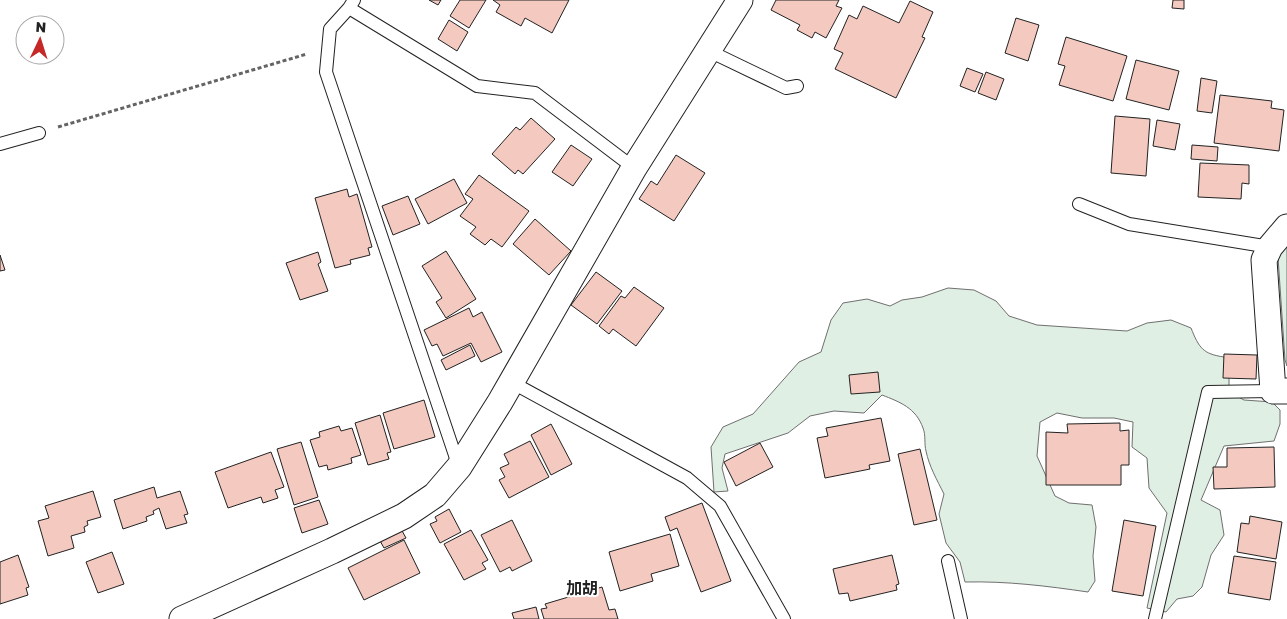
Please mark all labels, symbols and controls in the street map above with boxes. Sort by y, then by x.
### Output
north arrow [15,15,65,65]
text: N [35,18,47,35]
district label: 加胡 [566,578,598,598]

